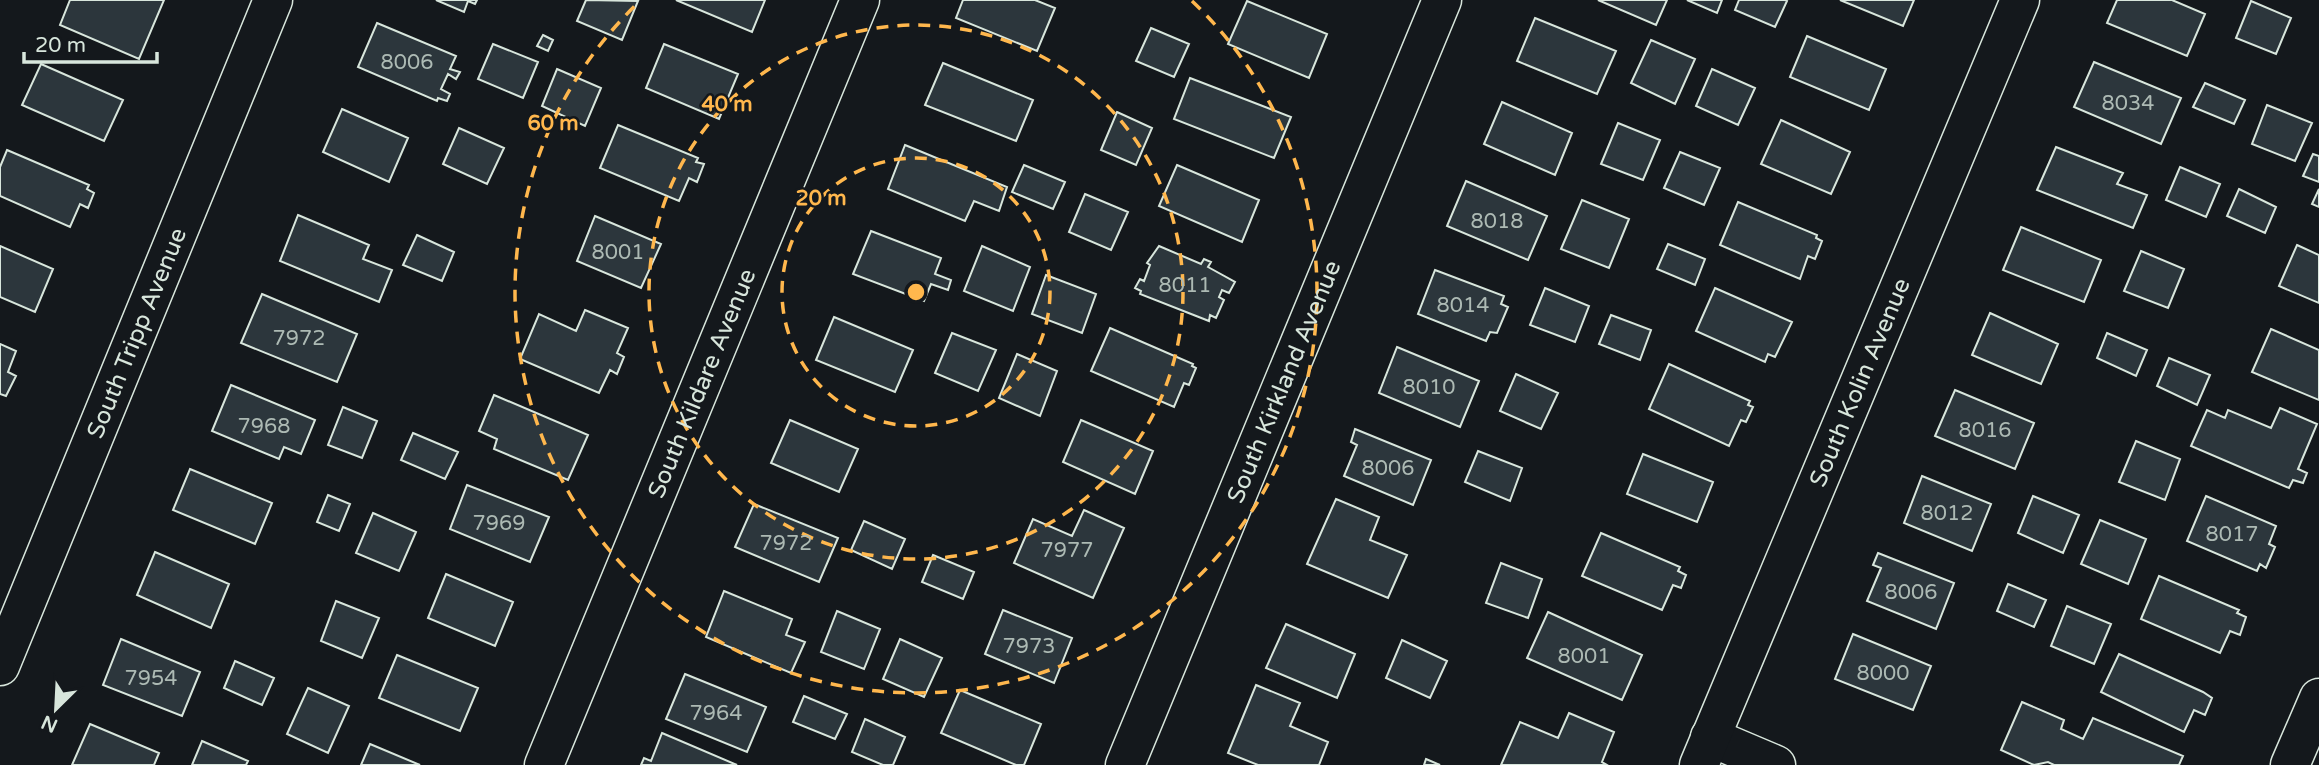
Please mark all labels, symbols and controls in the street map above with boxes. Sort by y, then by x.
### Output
scale bar [24,21,158,65]
text: 20 m [35,33,86,58]
house number: 8006 [381,50,433,75]
house number: 8034 [2102,91,2154,116]
text: 40 m [701,92,753,117]
text: 60 m [527,111,579,136]
text: 20 m [795,186,847,211]
house number: 8018 [1471,209,1523,234]
street label: South Tripp Avenue [80,223,193,442]
house number: 8001 [592,240,644,265]
street label: South Kirkland Avenue [1221,256,1347,507]
street label: South Kildare Avenue [641,264,762,502]
house number: 8011 [1159,273,1211,298]
street label: South Kolin Avenue [1803,274,1916,491]
centre of rings [904,280,928,304]
house number: 8014 [1437,293,1489,318]
house number: 7972 [273,326,325,351]
house number: 8010 [1403,375,1455,400]
house number: 7968 [238,414,290,439]
house number: 8016 [1959,418,2011,443]
house number: 8006 [1362,456,1414,481]
house number: 8012 [1921,501,1973,526]
house number: 7969 [473,511,525,536]
house number: 8017 [2206,522,2258,547]
house number: 7972 [760,531,812,556]
house number: 7977 [1041,538,1093,563]
house number: 8006 [1885,580,1937,605]
house number: 7973 [1003,634,1055,659]
house number: 8001 [1558,644,1610,669]
house number: 8000 [1857,661,1909,686]
house number: 7954 [125,666,177,691]
north arrow [21,674,91,744]
house number: 7964 [690,701,742,726]
text: N [38,710,61,737]

